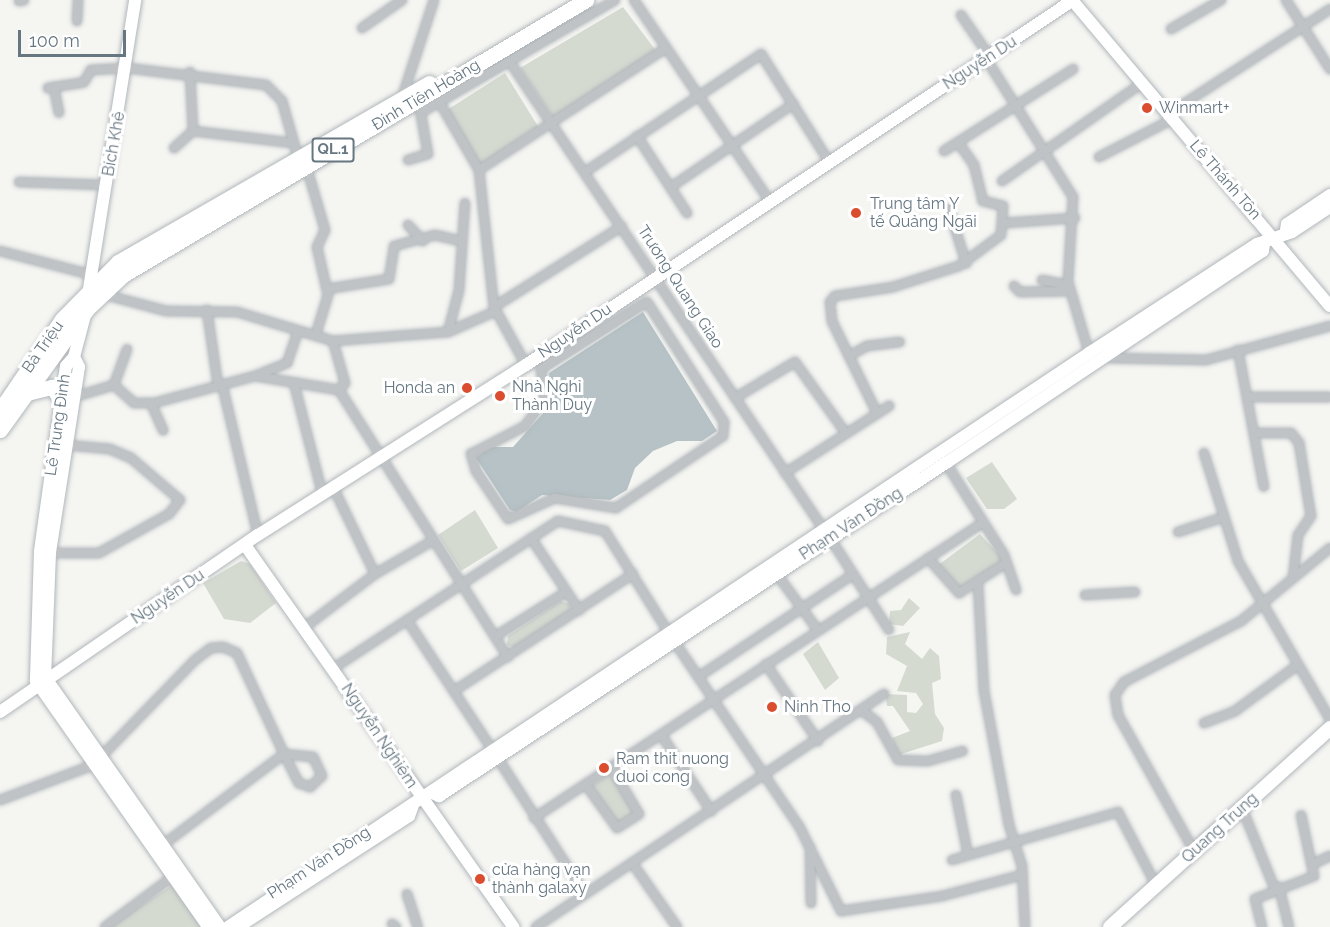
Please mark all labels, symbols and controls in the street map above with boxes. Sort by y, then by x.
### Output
scale bar [21,18,129,56]
text: 100 m [29,30,80,51]
street label: Nguyễn Du [940,32,1020,94]
street label: Đinh Tiên Hoàng [368,55,484,135]
place label: Winmart+ [1159,98,1230,118]
marker: Winmart+ [1140,101,1154,115]
street label: Bích Khê [99,110,129,178]
street label: Lê Thánh Tôn [1185,136,1265,224]
road number: QL.1 [310,138,356,162]
place label: Trung tâm Y tế Quảng Ngãi [870,194,977,232]
marker: Trung tâm Y tế Quảng Ngãi [847,204,865,222]
street label: Trương Quang Giao [633,222,727,352]
street label: Nguyễn Du [535,300,615,362]
street label: Bà Triệu [18,317,68,377]
street label: Lê Trung Đình [41,373,75,477]
place label: Nhà Nghỉ Thành Duy [512,377,592,415]
place label: Honda an [384,378,455,398]
marker: Honda an [460,381,474,395]
marker: Nhà Nghỉ Thành Duy [493,389,507,403]
street label: Phạm Văn Đồng [796,483,906,565]
street label: Nguyễn Du [128,566,208,628]
street label: Nguyễn Nghiêm [337,680,421,792]
place label: Ninh Tho [784,697,851,717]
marker: Ninh Tho [765,700,779,714]
place label: Ram thit nuong duoi cong [616,749,729,787]
marker: Ram thit nuong duoi cong [597,761,611,775]
street label: Quang Trung [1178,789,1262,867]
street label: Phạm Văn Đồng [264,822,374,904]
place label: cửa hàng vạn thành galaxy [492,860,591,898]
marker: cửa hàng vạn thành galaxy [473,872,487,886]

